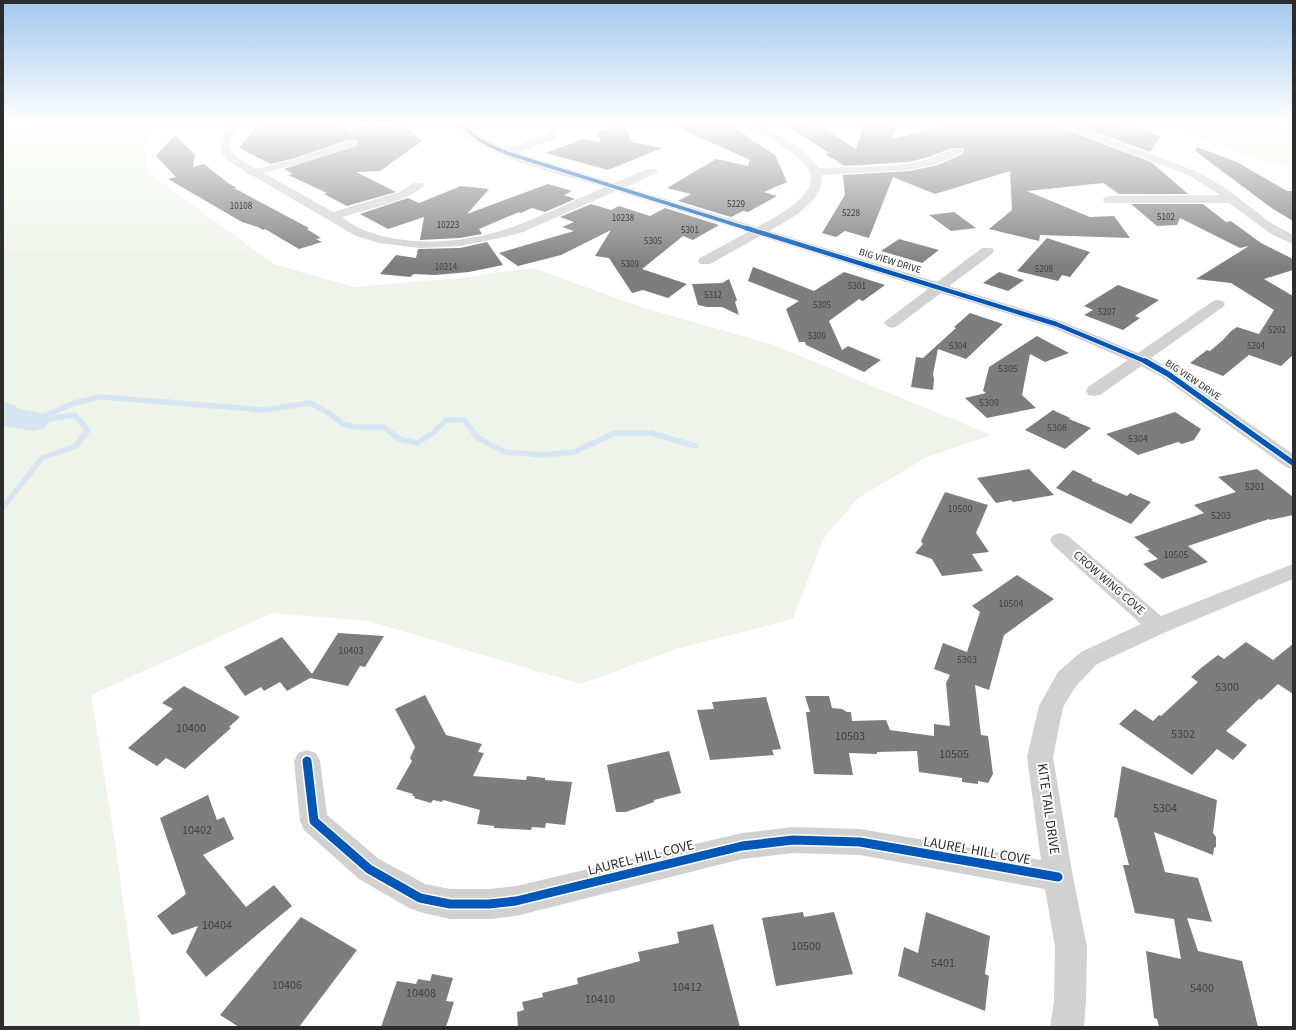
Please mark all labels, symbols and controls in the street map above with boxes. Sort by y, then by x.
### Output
house number: 5229 [727,198,745,211]
house number: 10108 [230,200,253,213]
house number: 5228 [842,207,860,220]
house number: 5102 [1157,211,1175,224]
house number: 10238 [612,212,635,225]
house number: 10223 [437,219,460,232]
house number: 5301 [681,224,699,237]
house number: 5305 [644,235,662,248]
street label: BIG VIEW DRIVE [857,245,923,277]
house number: 5309 [621,258,639,271]
house number: 10214 [435,261,458,274]
house number: 5208 [1035,263,1053,276]
house number: 5301 [848,280,866,293]
house number: 5312 [704,289,722,302]
house number: 5305 [813,299,831,312]
house number: 5207 [1098,306,1116,319]
house number: 5202 [1268,324,1286,337]
house number: 5309 [808,330,826,343]
house number: 5304 [949,340,967,353]
house number: 5204 [1247,340,1265,353]
street label: BIG VIEW DRIVE [1162,356,1224,404]
house number: 5305 [998,362,1018,376]
house number: 5309 [979,396,999,410]
house number: 5308 [1047,421,1067,435]
house number: 5304 [1128,432,1148,446]
house number: 5201 [1245,480,1265,494]
house number: 10500 [948,502,972,516]
house number: 5203 [1211,509,1231,523]
street label: CROW WING COVE [1069,547,1149,619]
house number: 10505 [1164,548,1188,562]
house number: 10504 [999,597,1023,611]
house number: 10403 [339,644,363,658]
house number: 5303 [957,653,977,667]
house number: 5300 [1215,679,1239,696]
house number: 10400 [176,720,206,737]
house number: 5302 [1171,726,1195,743]
house number: 10503 [835,728,865,745]
house number: 10505 [939,746,969,763]
street label: KITE TAIL DRIVE [1032,762,1064,856]
house number: 5304 [1153,800,1177,817]
house number: 10402 [182,822,212,839]
street label: LAUREL HILL COVE [922,832,1032,870]
street label: LAUREL HILL COVE [586,835,696,881]
house number: 10404 [202,917,232,934]
house number: 10500 [791,938,821,955]
house number: 5401 [931,955,955,972]
house number: 10406 [272,977,302,994]
house number: 10412 [672,979,702,996]
house number: 5400 [1190,980,1214,997]
house number: 10408 [406,985,436,1002]
house number: 10410 [585,991,615,1008]

